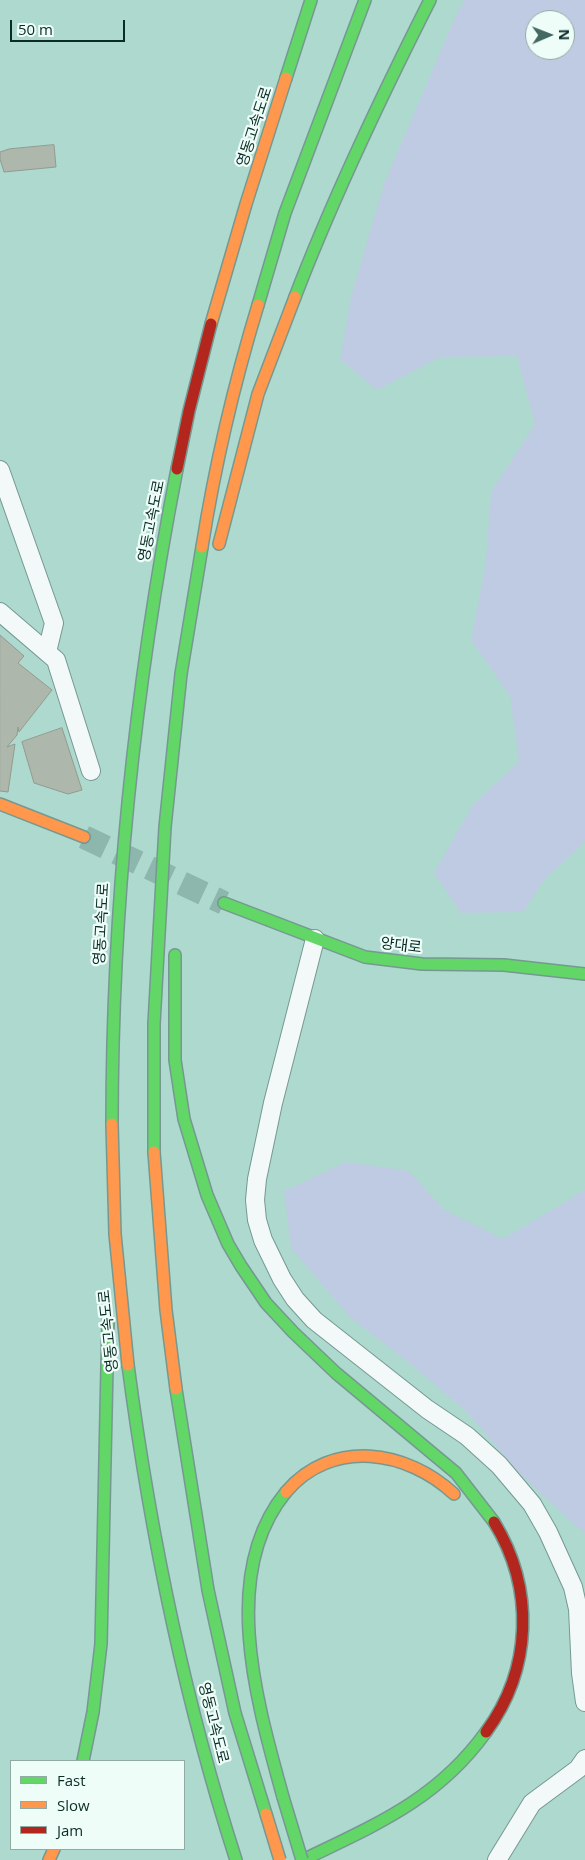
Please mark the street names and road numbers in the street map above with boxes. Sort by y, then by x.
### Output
street label: 영동고속도로 [234,85,276,169]
street label: 영동고속도로 [135,479,169,563]
street label: 영동고속도로 [91,882,113,966]
street label: 양대로 [379,935,423,957]
street label: 영동고속도로 [96,1289,122,1373]
street label: 영동고속도로 [194,1681,232,1765]

